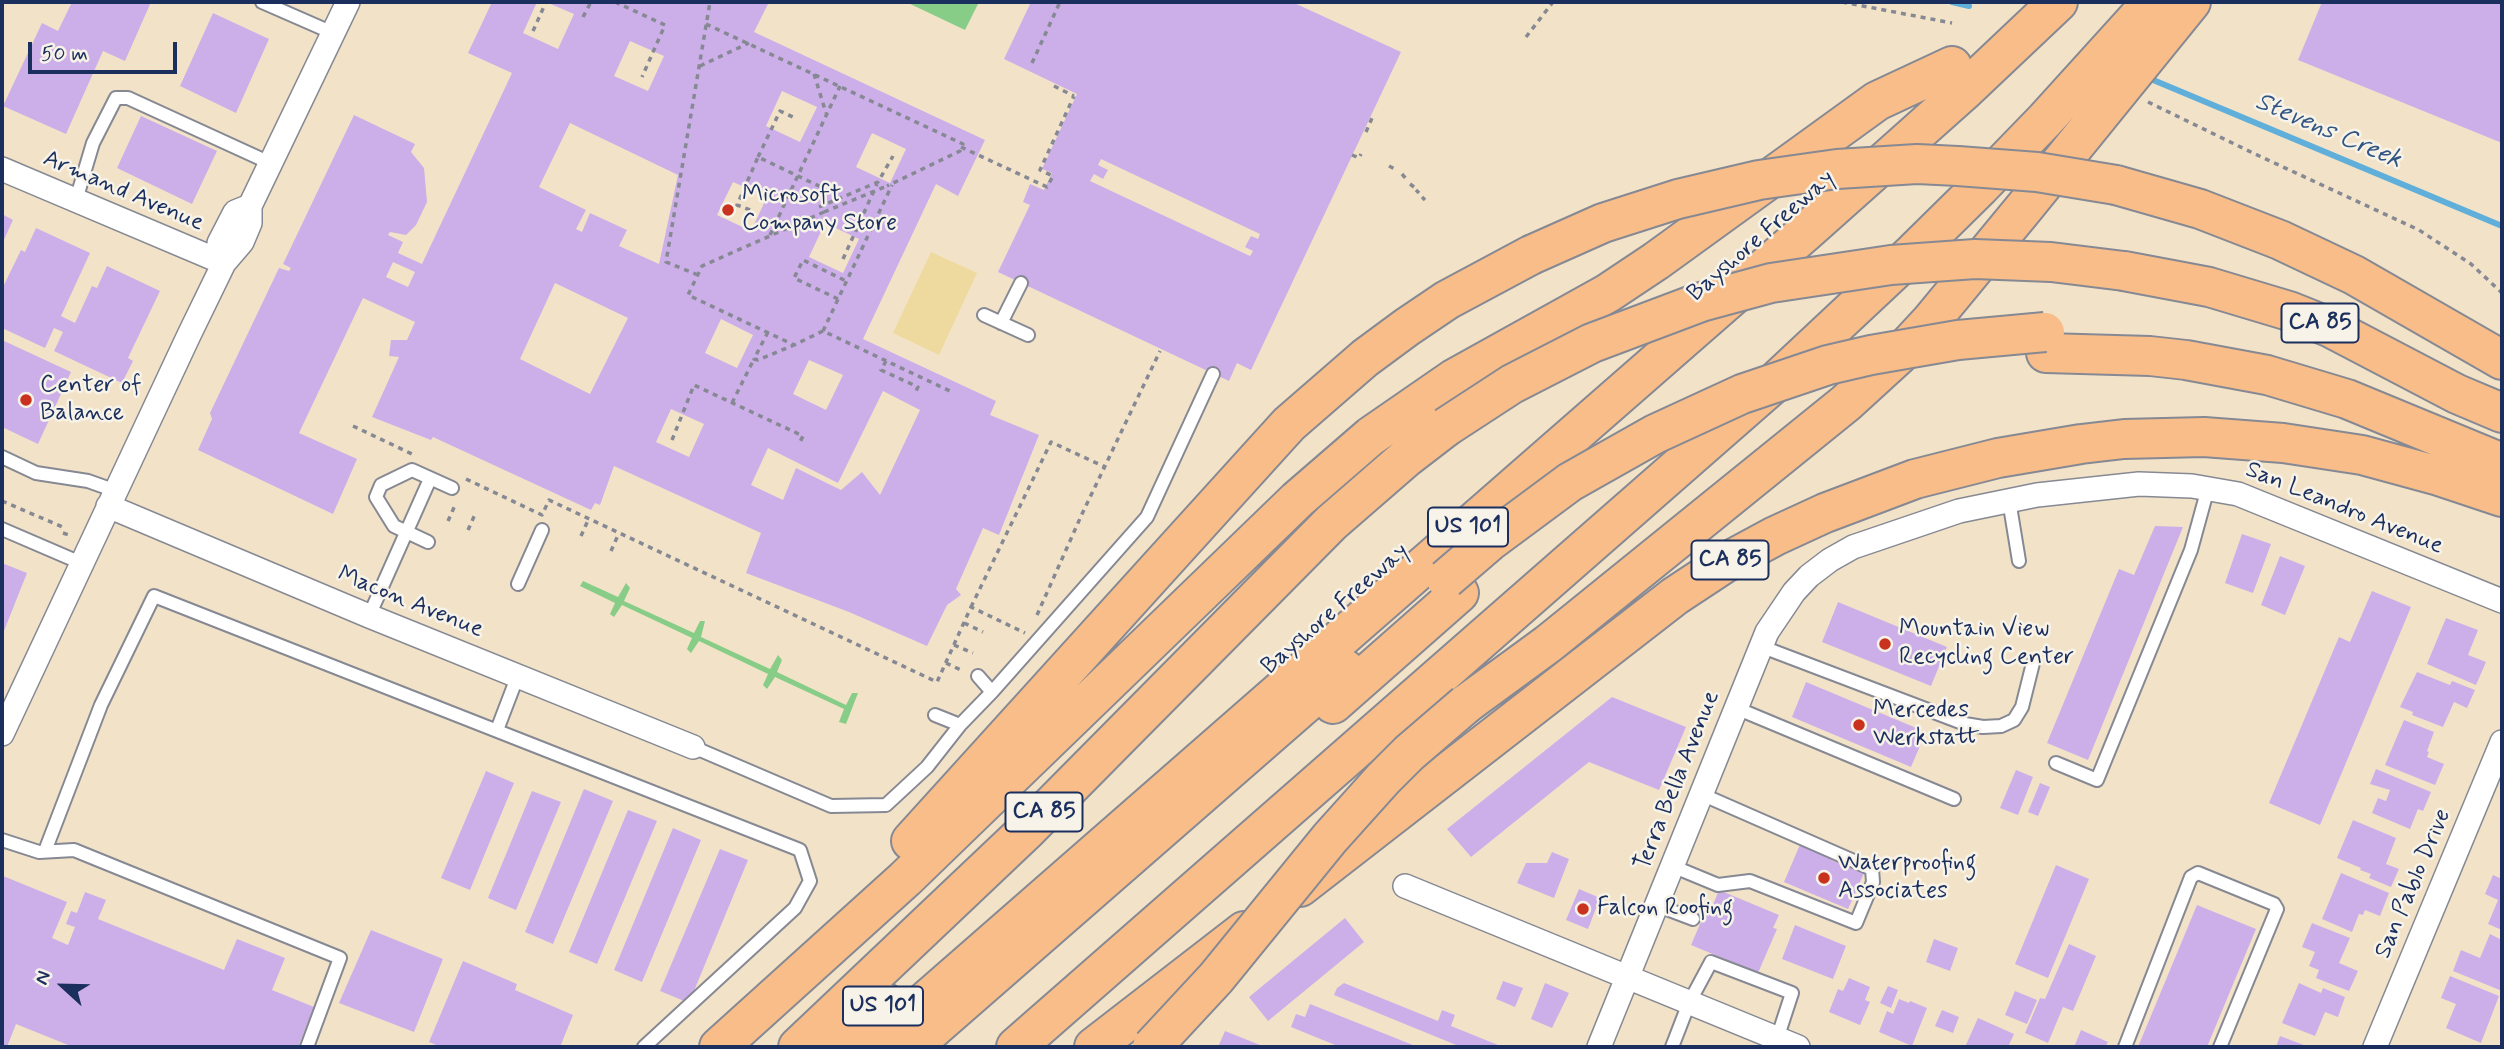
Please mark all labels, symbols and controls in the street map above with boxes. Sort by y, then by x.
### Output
scale bar [32,28,180,72]
text: 50 m [41,40,88,68]
water label: Stevens Creek [2250,87,2406,177]
street label: Armand Avenue [38,145,208,239]
street label: Bayshore Freeway [1682,165,1842,309]
place label: Microsoft Company Store [742,182,897,238]
marker: Microsoft Company Store [720,202,736,218]
road number: CA 85 [2282,304,2358,342]
place label: Center of Balance [40,372,141,428]
marker: Center of Balance [18,392,34,408]
street label: San Leandro Avenue [2241,456,2447,562]
road number: US 101 [1428,508,1508,547]
street label: Bayshore Freeway [1256,538,1416,682]
road number: CA 85 [1692,540,1768,580]
street label: Macon Avenue [333,561,487,645]
place label: Mountain View Recycling Center [1899,616,2074,672]
marker: Mountain View Recycling Center [1877,636,1893,652]
street label: Terra Bella Avenue [1629,687,1727,875]
place label: Mercedes Werkstatt [1873,697,1980,753]
marker: Mercedes Werkstatt [1851,717,1867,733]
road number: CA 85 [1006,792,1082,832]
street label: San Pablo Drive [2370,805,2458,963]
place label: Waterproofing Associates [1838,850,1976,906]
marker: Waterproofing Associates [1816,870,1832,886]
place label: Falcon Roofing [1597,895,1733,923]
marker: Falcon Roofing [1575,901,1591,917]
north arrow [28,951,98,1021]
text: N [29,967,57,988]
road number: US 101 [843,987,923,1026]

